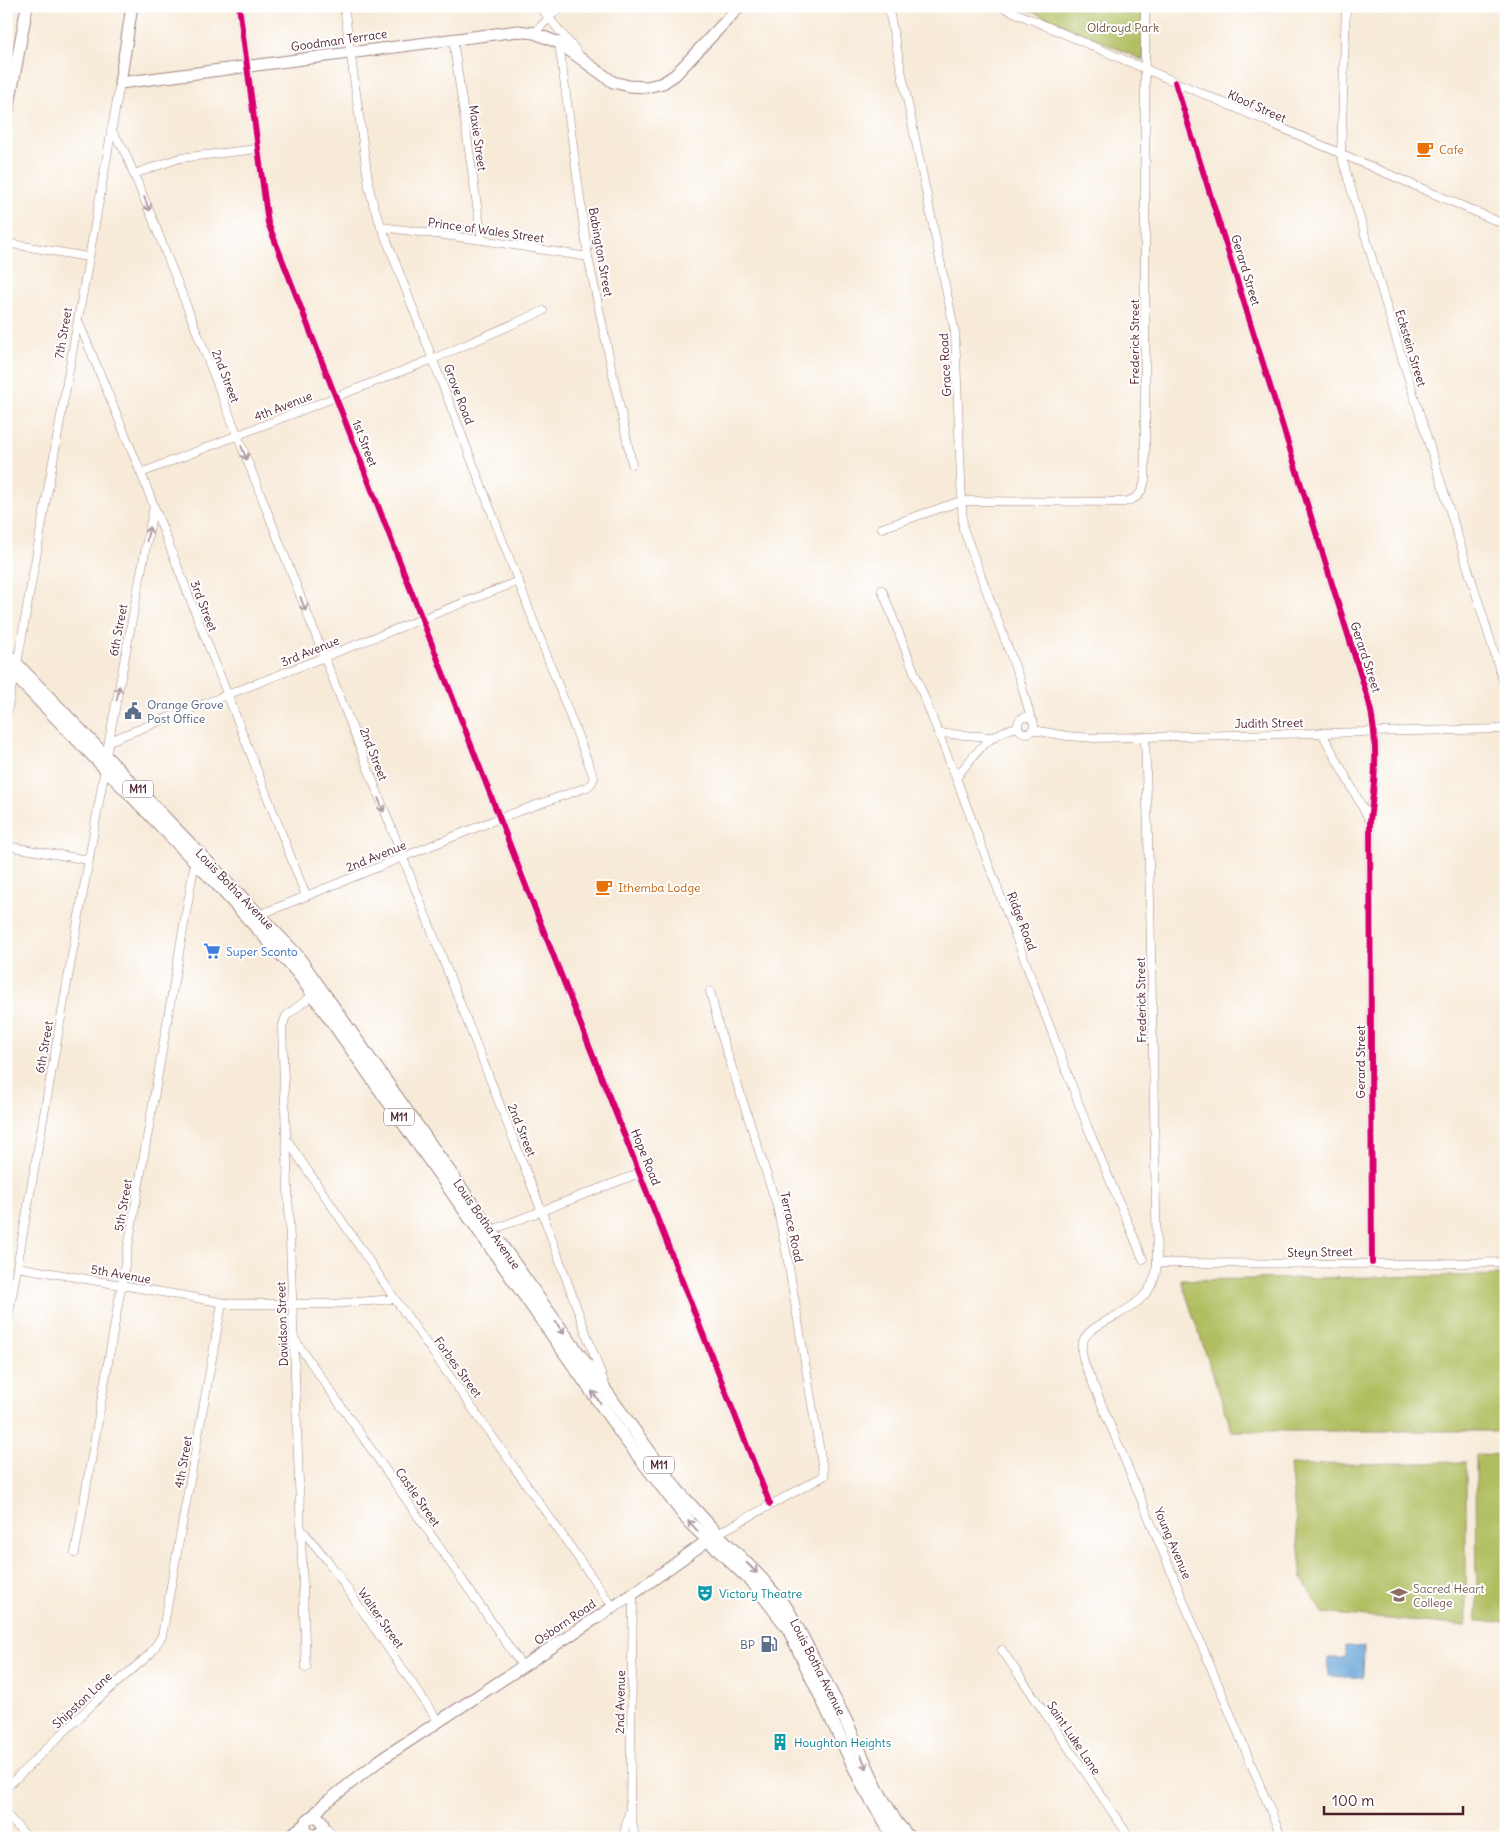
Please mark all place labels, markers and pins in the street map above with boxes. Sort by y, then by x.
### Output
cafe icon: Cafe [1415,139,1435,159]
place label: Cafe [1439,142,1464,157]
place label: Orange Grove Post Office [147,697,223,726]
public building icon: Orange Grove Post Office [123,701,143,721]
cafe icon: Ithemba Lodge [594,877,614,897]
place label: Ithemba Lodge [618,880,701,895]
supermarket icon: Super Sconto [202,941,222,961]
place label: Super Sconto [226,944,298,959]
place label: Sacred Heart College [1413,1581,1484,1610]
theatre icon: Victory Theatre [695,1583,715,1603]
school or university icon: Sacred Heart College [1389,1585,1409,1605]
place label: Victory Theatre [719,1586,802,1601]
fuel station icon: BP [759,1634,779,1654]
place label: BP [740,1637,755,1652]
building icon: Houghton Heights [770,1732,790,1752]
place label: Houghton Heights [794,1735,891,1750]

